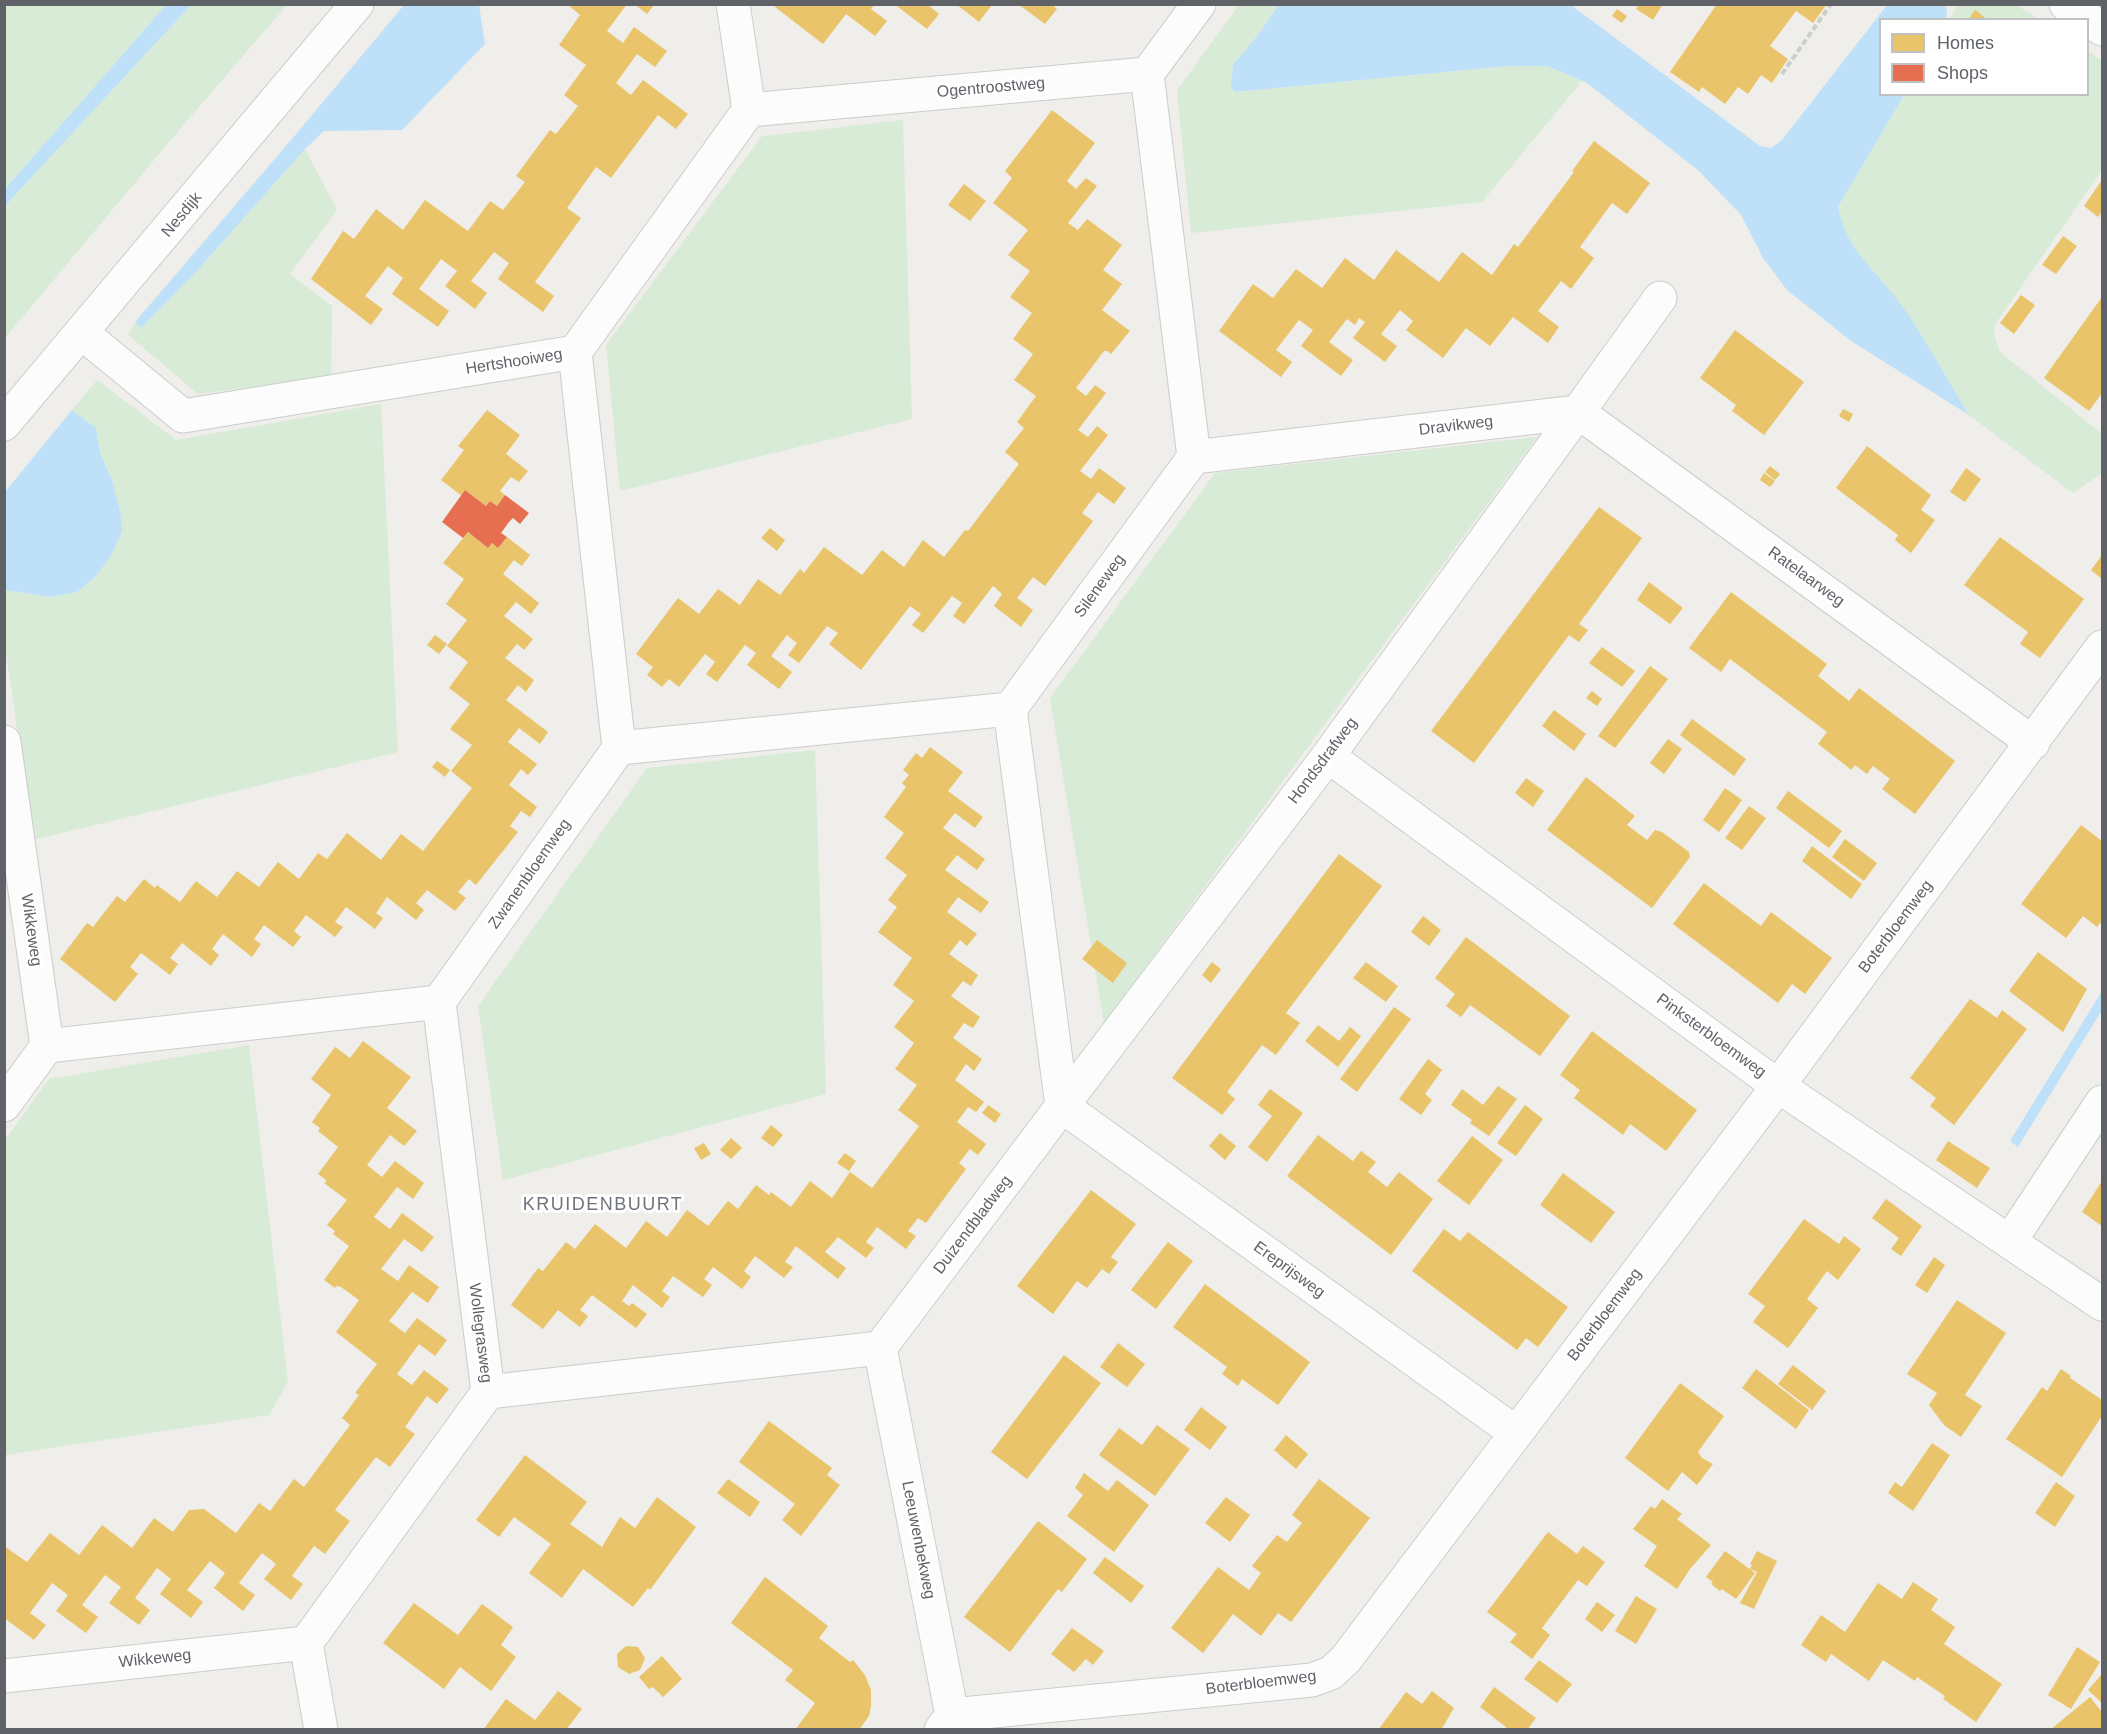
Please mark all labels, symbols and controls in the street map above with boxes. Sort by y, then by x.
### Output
legend [1879,18,2089,96]
text: Homes [1937,33,1994,53]
text: Shops [1937,63,1988,83]
street label: Ogentroostweg [936,74,1046,102]
street label: Nesdijk [158,189,206,241]
street label: Hertshooiweg [464,345,564,379]
street label: Dravikweg [1418,412,1494,440]
street label: Ratelaarweg [1764,543,1848,611]
street label: Sileneweg [1071,550,1129,622]
street label: Hondsdrafweg [1284,714,1362,808]
street label: Zwanenbloemweg [485,815,575,933]
street label: Boterbloemweg [1855,877,1937,977]
street label: Wikkeweg [16,893,46,967]
street label: Pinksterbloemweg [1652,990,1770,1082]
street label: Duizendbladweg [930,1172,1016,1278]
district label: KRUIDENBUURT [523,1194,683,1216]
street label: Ereprijsweg [1250,1238,1328,1302]
street label: Boterbloemweg [1564,1265,1646,1365]
street label: Wollegrasweg [464,1282,496,1384]
street label: Leeuwenbekweg [897,1479,939,1601]
street label: Wikkeweg [118,1646,192,1672]
street label: Boterbloemweg [1205,1667,1317,1699]

